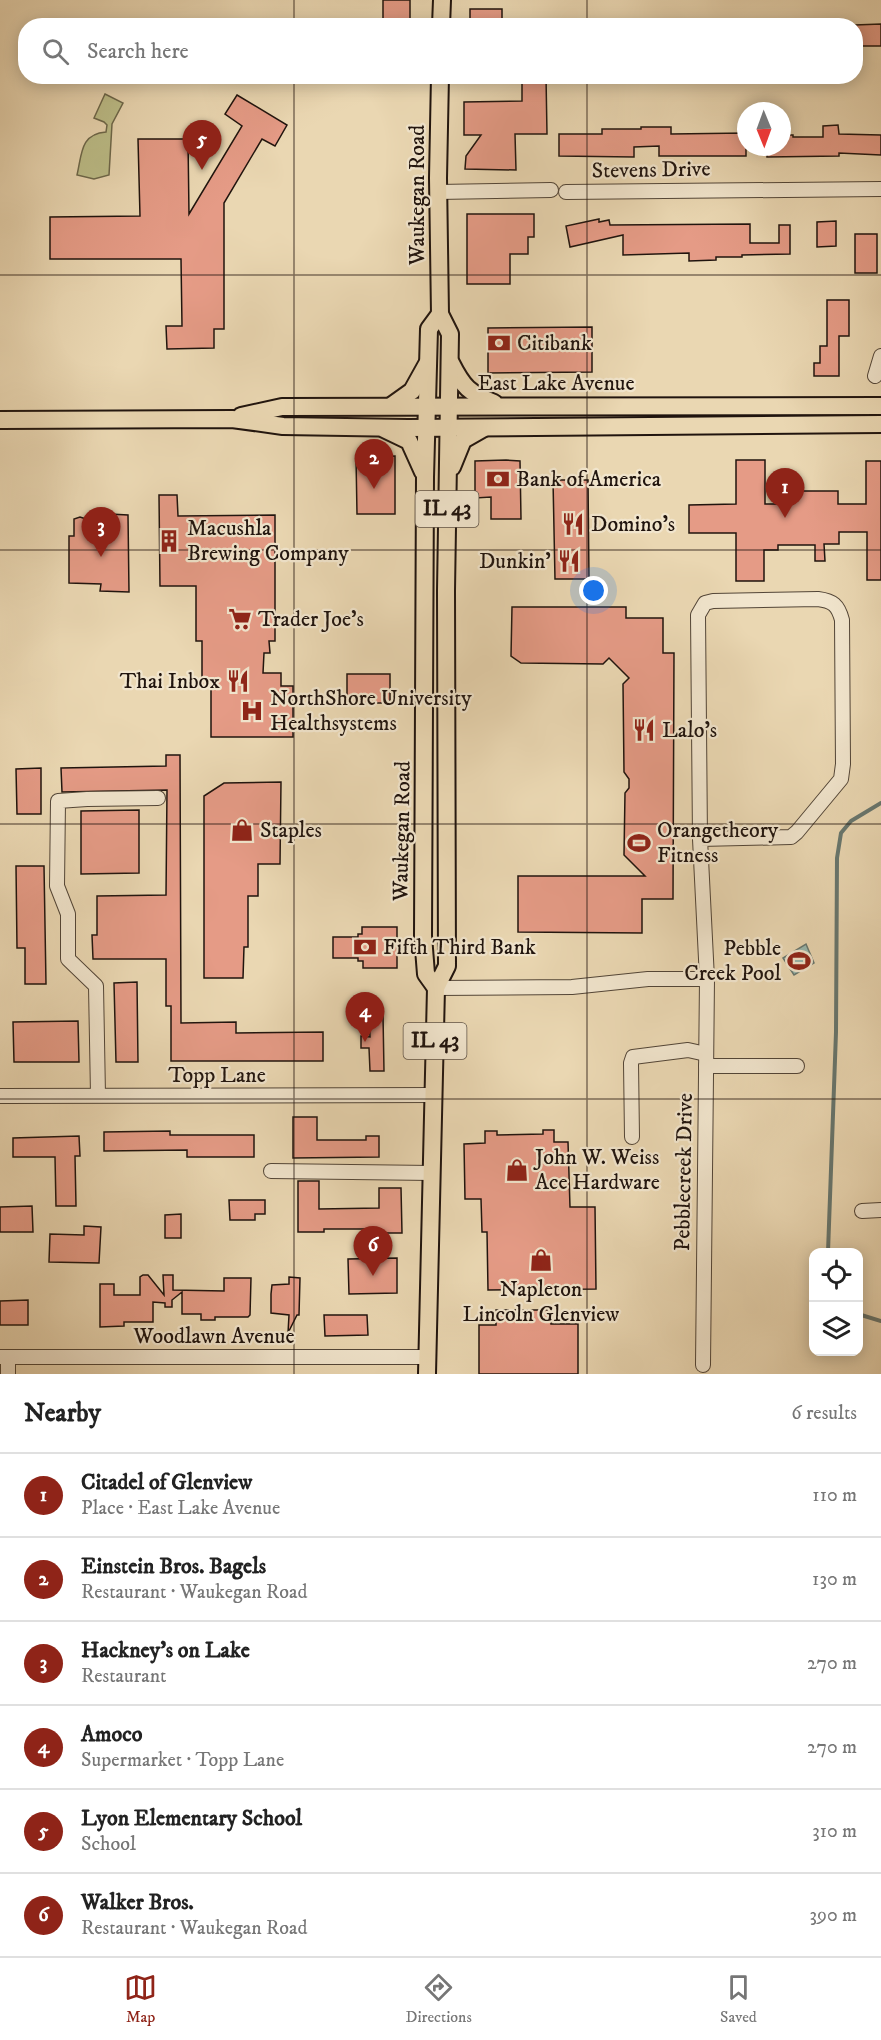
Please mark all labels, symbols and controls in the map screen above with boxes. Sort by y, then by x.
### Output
search box [18,18,863,84]
icon: search [39,35,72,68]
text: Search here [87,38,189,65]
north arrow [737,102,791,156]
pin: 5 [182,120,222,170]
street label: Waukegan Road [404,125,431,266]
street label: Stevens Drive [591,155,711,185]
bank icon: Citibank [486,330,512,356]
place label: Citibank [517,330,592,357]
street label: East Lake Avenue [477,370,635,397]
pin: 2 [354,440,394,489]
bank icon: Bank of America [485,466,511,492]
place label: Bank of America [516,466,662,493]
pin: 1 [766,468,804,518]
road number: IL 43 [416,491,478,527]
pin: 3 [82,508,120,557]
restaurant icon: Domino's [560,511,586,537]
place label: Domino's [591,511,675,538]
place label: Macushla Brewing Company [187,515,349,567]
building icon: Macushla Brewing Company [156,528,182,554]
place label: Dunkin' [479,548,551,575]
restaurant icon: Dunkin' [556,548,582,574]
your location [579,576,608,605]
supermarket icon: Trader Joe's [227,606,253,632]
place label: Trader Joe's [258,606,364,633]
place label: Thai Inbox [120,668,220,695]
restaurant icon: Thai Inbox [225,668,251,694]
place label: NorthShore University Healthsystems [270,685,472,737]
hospital icon: NorthShore University Healthsystems [239,698,265,724]
restaurant icon: Lalo's [631,717,657,743]
place label: Lalo's [662,717,717,744]
street label: Waukegan Road [387,761,417,902]
shop icon: Staples [229,817,255,843]
place label: Staples [260,817,322,844]
place label: Orangetheory Fitness [657,817,779,869]
sports icon: Orangetheory Fitness [626,830,652,856]
bank icon: Fifth Third Bank [352,934,378,960]
place label: Fifth Third Bank [383,934,536,961]
place label: Pebble Creek Pool [684,935,781,987]
sports icon: Pebble Creek Pool [786,948,812,974]
pin: 4 [346,992,385,1042]
road number: IL 43 [404,1023,466,1059]
street label: Topp Lane [168,1062,266,1089]
street label: Pebblecreek Drive [669,1093,699,1251]
place label: John W. Weiss Ace Hardware [533,1144,660,1196]
shop icon: John W. Weiss Ace Hardware [504,1157,530,1183]
pin: 6 [354,1226,392,1276]
shop icon: Napleton Lincoln Glenview [528,1247,554,1273]
map controls [809,1248,863,1356]
button: locate [809,1248,863,1302]
place label: Napleton Lincoln Glenview [463,1276,619,1328]
button: layers [809,1302,863,1356]
street label: Woodlawn Avenue [132,1323,295,1350]
text: Nearby [24,1397,101,1430]
text: 6 results [791,1401,857,1426]
text: Citadel of Glenview [81,1469,252,1496]
text: 1 [40,1483,47,1508]
text: 110 m [812,1483,857,1508]
text: Place · East Lake Avenue [81,1496,280,1521]
text: Einstein Bros. Bagels [81,1553,266,1580]
text: 2 [39,1567,48,1592]
text: 130 m [812,1567,857,1592]
text: Restaurant · Waukegan Road [81,1580,307,1605]
text: Hackney's on Lake [81,1637,250,1664]
text: 3 [40,1651,47,1676]
text: 270 m [807,1651,857,1676]
text: Restaurant [81,1664,166,1689]
text: Amoco [81,1721,142,1748]
text: 4 [38,1735,49,1760]
text: 270 m [807,1735,857,1760]
text: Supermarket · Topp Lane [81,1748,284,1773]
text: Lyon Elementary School [81,1805,302,1832]
text: 5 [39,1819,48,1844]
text: 310 m [812,1819,857,1844]
text: School [81,1832,136,1857]
text: Walker Bros. [81,1889,194,1916]
text: 6 [38,1903,49,1928]
text: 390 m [809,1903,857,1928]
text: Restaurant · Waukegan Road [81,1916,307,1941]
tab: Map [124,1971,157,2027]
tab: Directions [405,1971,472,2027]
tab: Saved [720,1971,757,2027]

